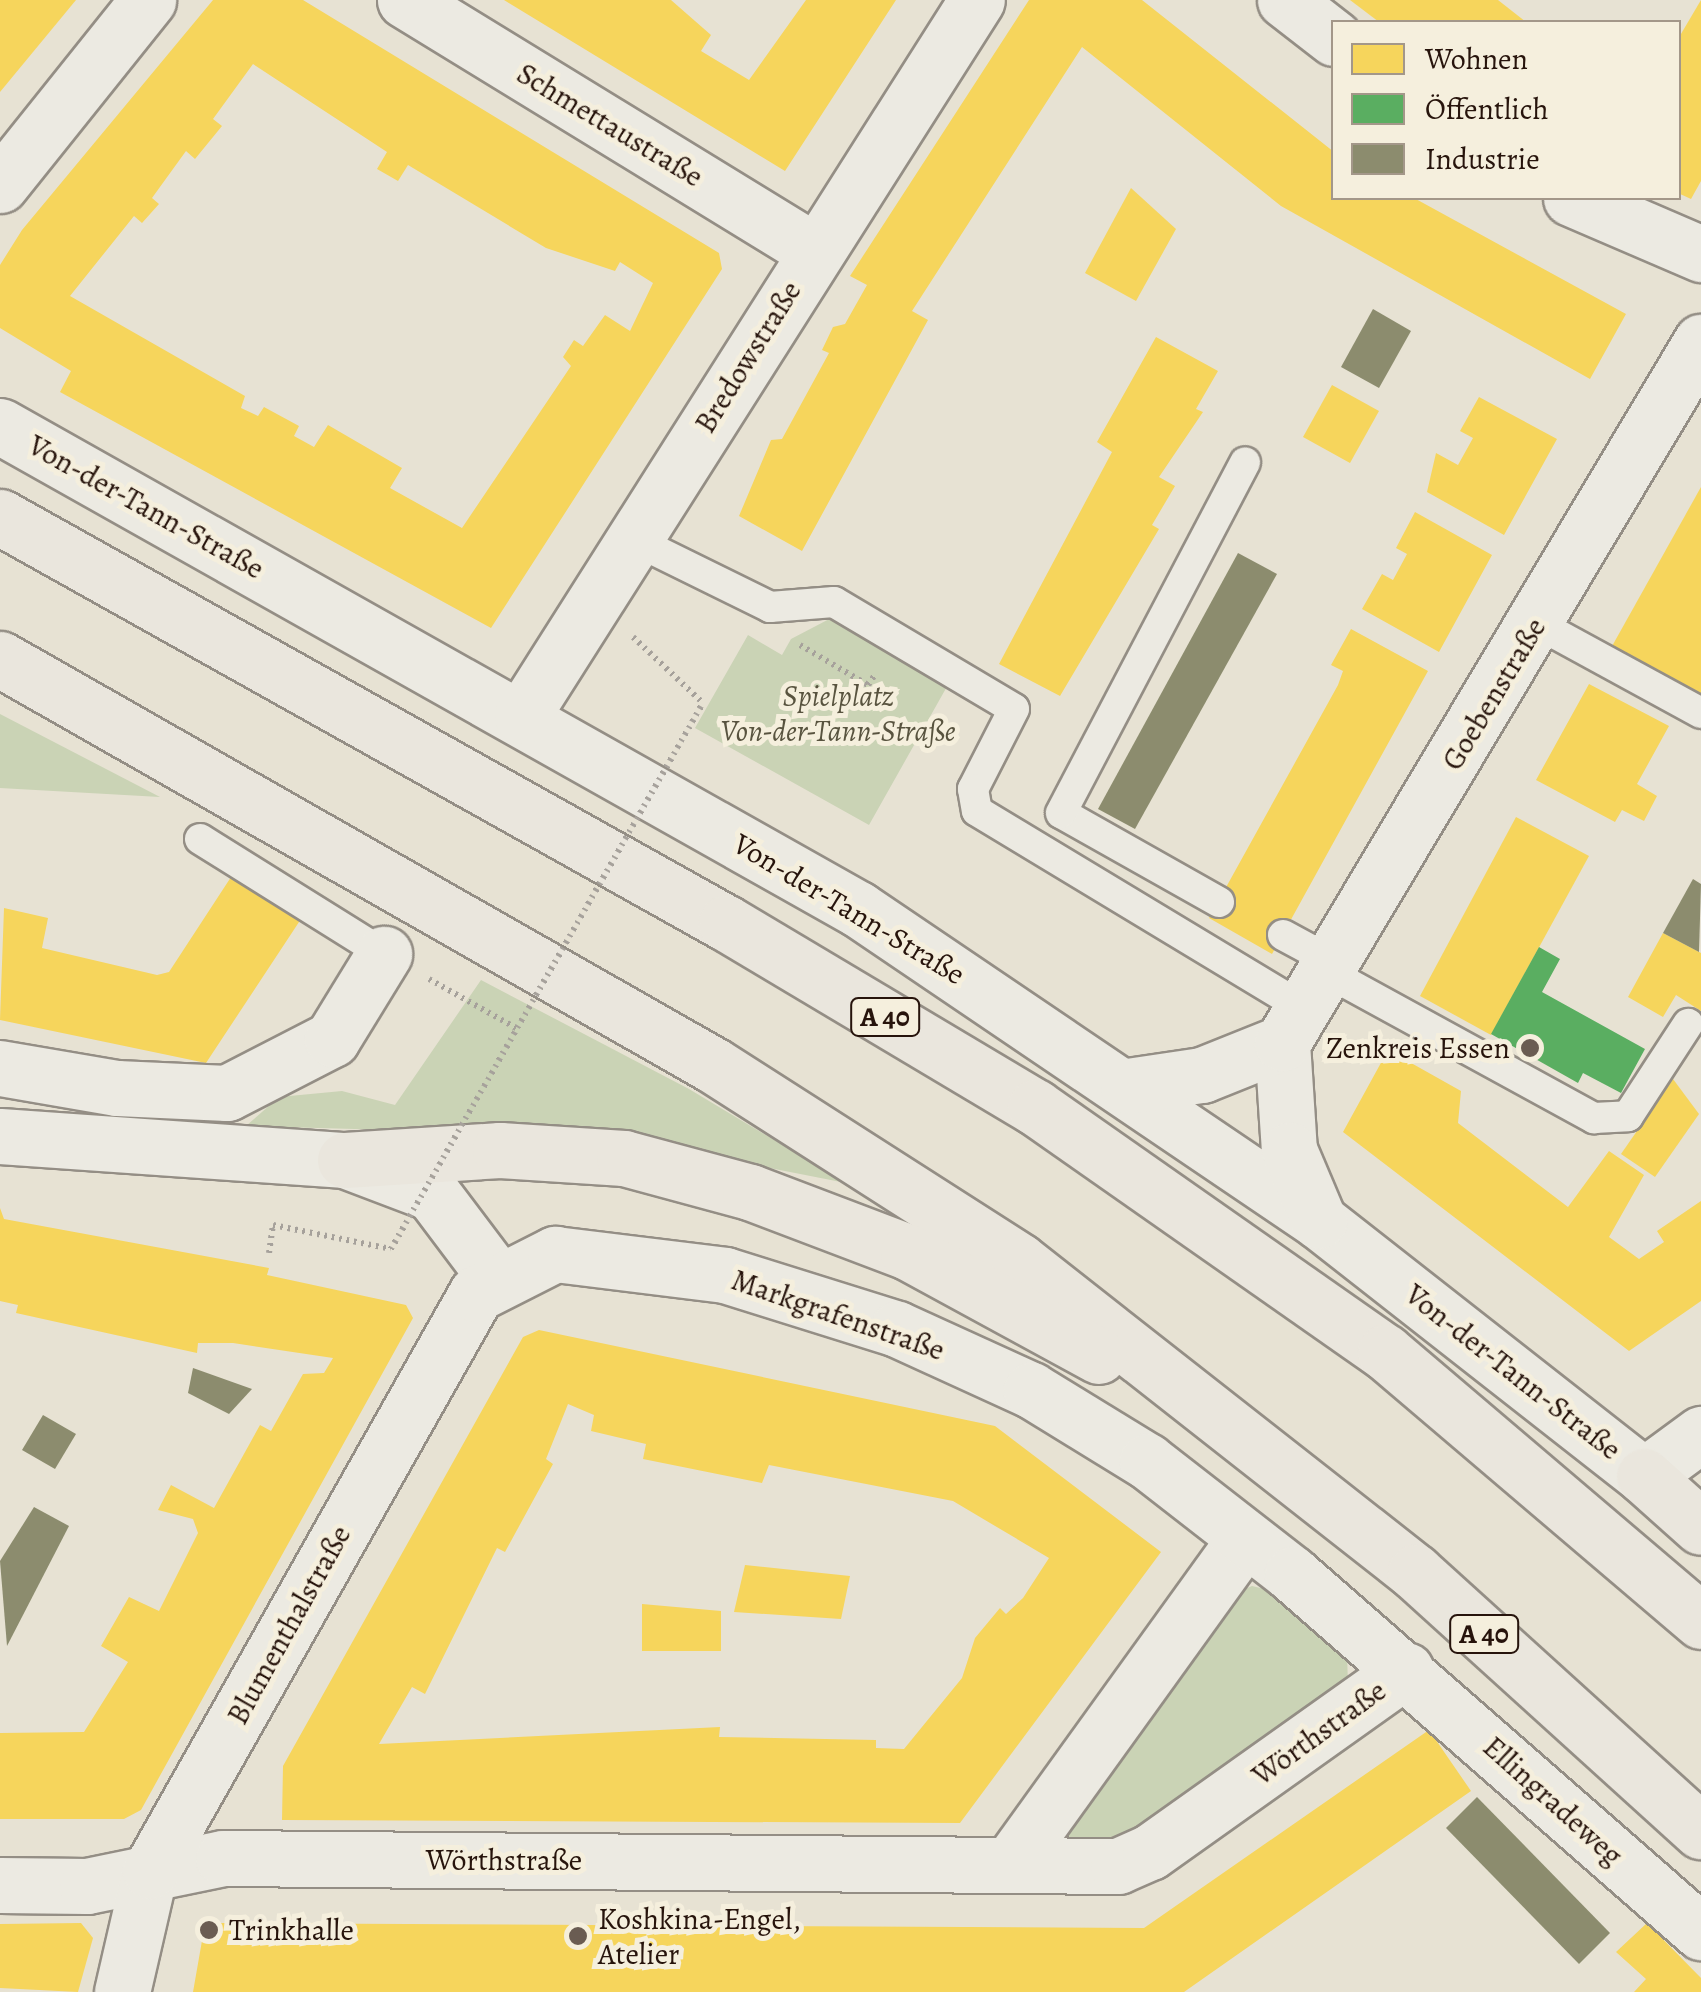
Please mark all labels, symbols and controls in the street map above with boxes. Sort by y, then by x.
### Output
legend [1331,20,1681,200]
text: Wohnen [1425,39,1528,79]
street label: Schmettaustraße [510,55,710,195]
text: Öffentlich [1425,89,1548,129]
text: Industrie [1425,139,1540,179]
street label: Bredowstraße [687,274,809,440]
street label: Von-der-Tann-Straße [22,427,270,587]
street label: Goebenstraße [1434,611,1554,777]
park label: Spielplatz Von-der-Tann-Straße [720,678,956,748]
street label: Von-der-Tann-Straße [727,826,971,992]
road number: A 40 [850,994,920,1040]
place label: Zenkreis Essen [1326,1030,1510,1066]
marker: Zenkreis Essen [1519,1037,1541,1059]
street label: Markgrafenstraße [727,1262,949,1368]
street label: Von-der-Tann-Straße [1398,1277,1628,1467]
street label: Blumenthalstraße [219,1519,359,1731]
road number: A 40 [1449,1611,1519,1657]
street label: Wörthstraße [1245,1672,1393,1794]
street label: Ellingradeweg [1476,1729,1630,1873]
street label: Wörthstraße [426,1842,582,1878]
place label: Koshkina-Engel, Atelier [598,1901,801,1972]
place label: Trinkhalle [229,1912,354,1948]
marker: Trinkhalle [198,1919,220,1941]
marker: Koshkina-Engel, Atelier [567,1925,589,1947]

